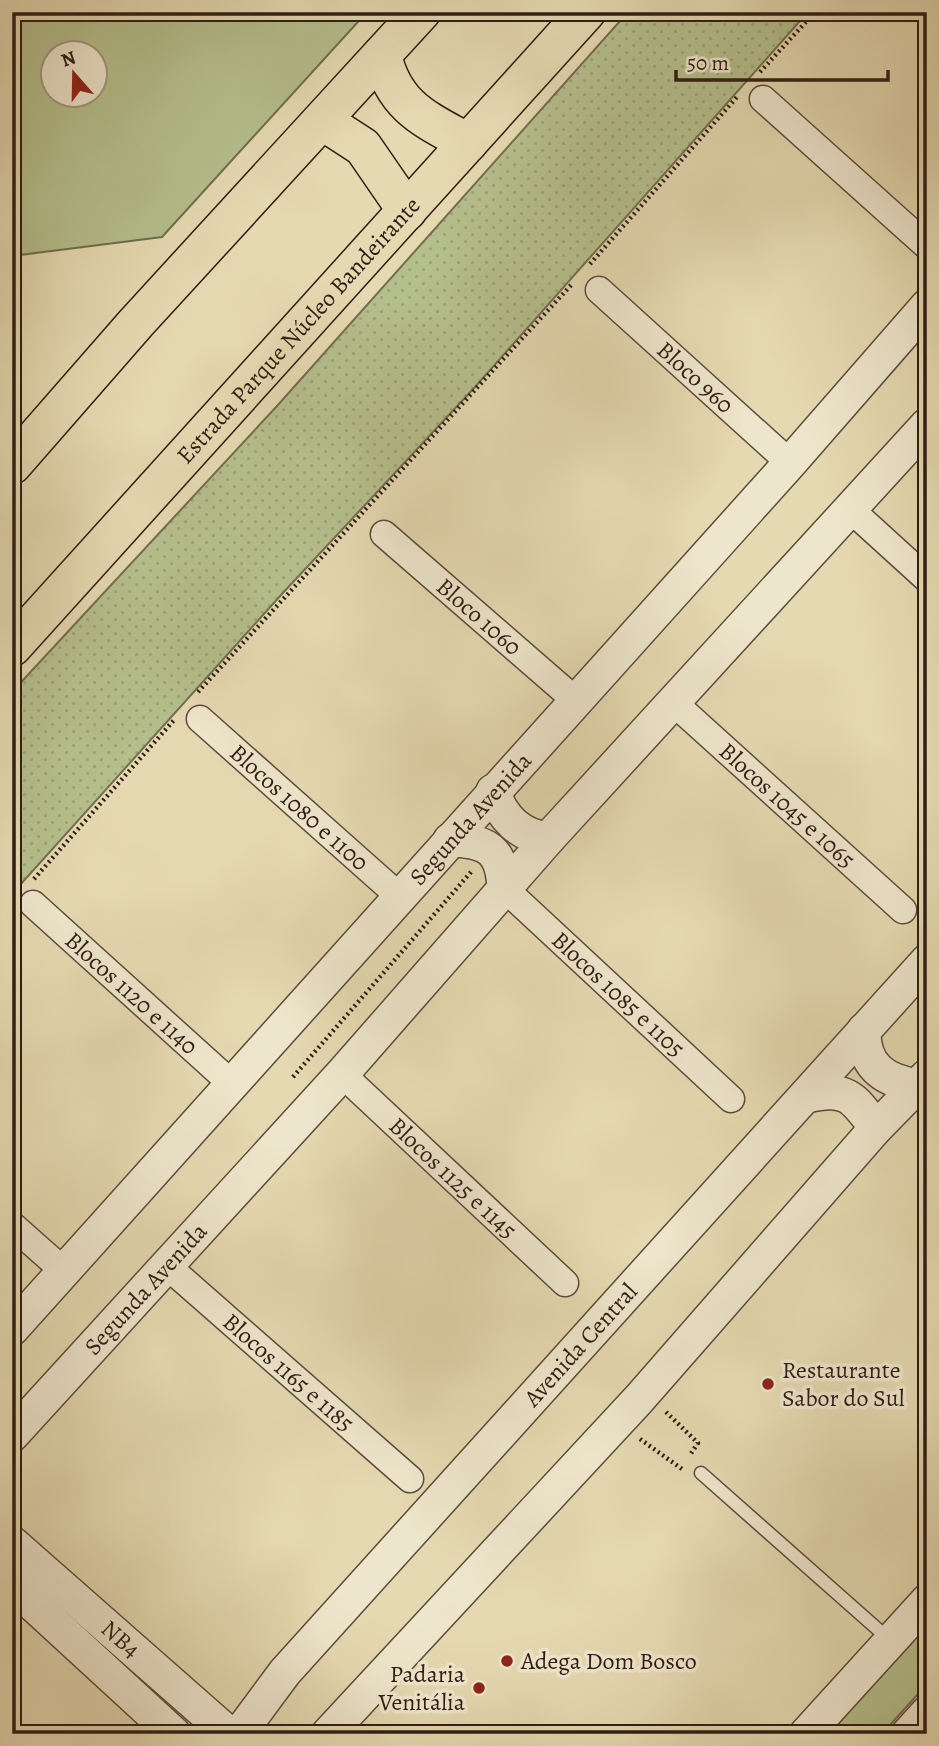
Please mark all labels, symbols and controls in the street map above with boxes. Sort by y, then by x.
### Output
north arrow [38,38,108,108]
scale bar [676,38,888,82]
text: N [58,44,80,74]
text: 50 m [687,49,729,77]
street label: Estrada Parque Núcleo Bandeirante [169,190,427,471]
street label: Bloco 960 [650,334,741,421]
street label: Bloco 1060 [430,571,529,663]
street label: Blocos 1045 e 1065 [712,735,862,875]
street label: Blocos 1080 e 1100 [223,737,376,878]
street label: Segunda Avenida [402,745,539,892]
street label: Blocos 1085 e 1105 [545,924,692,1064]
street label: Blocos 1120 e 1140 [58,925,205,1062]
street label: Blocos 1125 e 1145 [382,1110,524,1246]
street label: Segunda Avenida [77,1215,215,1362]
street label: Avenida Central [516,1276,645,1414]
street label: Blocos 1165 e 1185 [216,1306,361,1439]
place label: Restaurante Sabor do Sul [782,1354,905,1414]
marker: Restaurante Sabor do Sul [760,1376,776,1392]
street label: NB4 [94,1613,147,1665]
place label: Adega Dom Bosco [520,1645,697,1677]
marker: Adega Dom Bosco [499,1653,515,1669]
place label: Padaria Venitália [378,1658,466,1718]
marker: Padaria Venitália [471,1680,487,1696]

